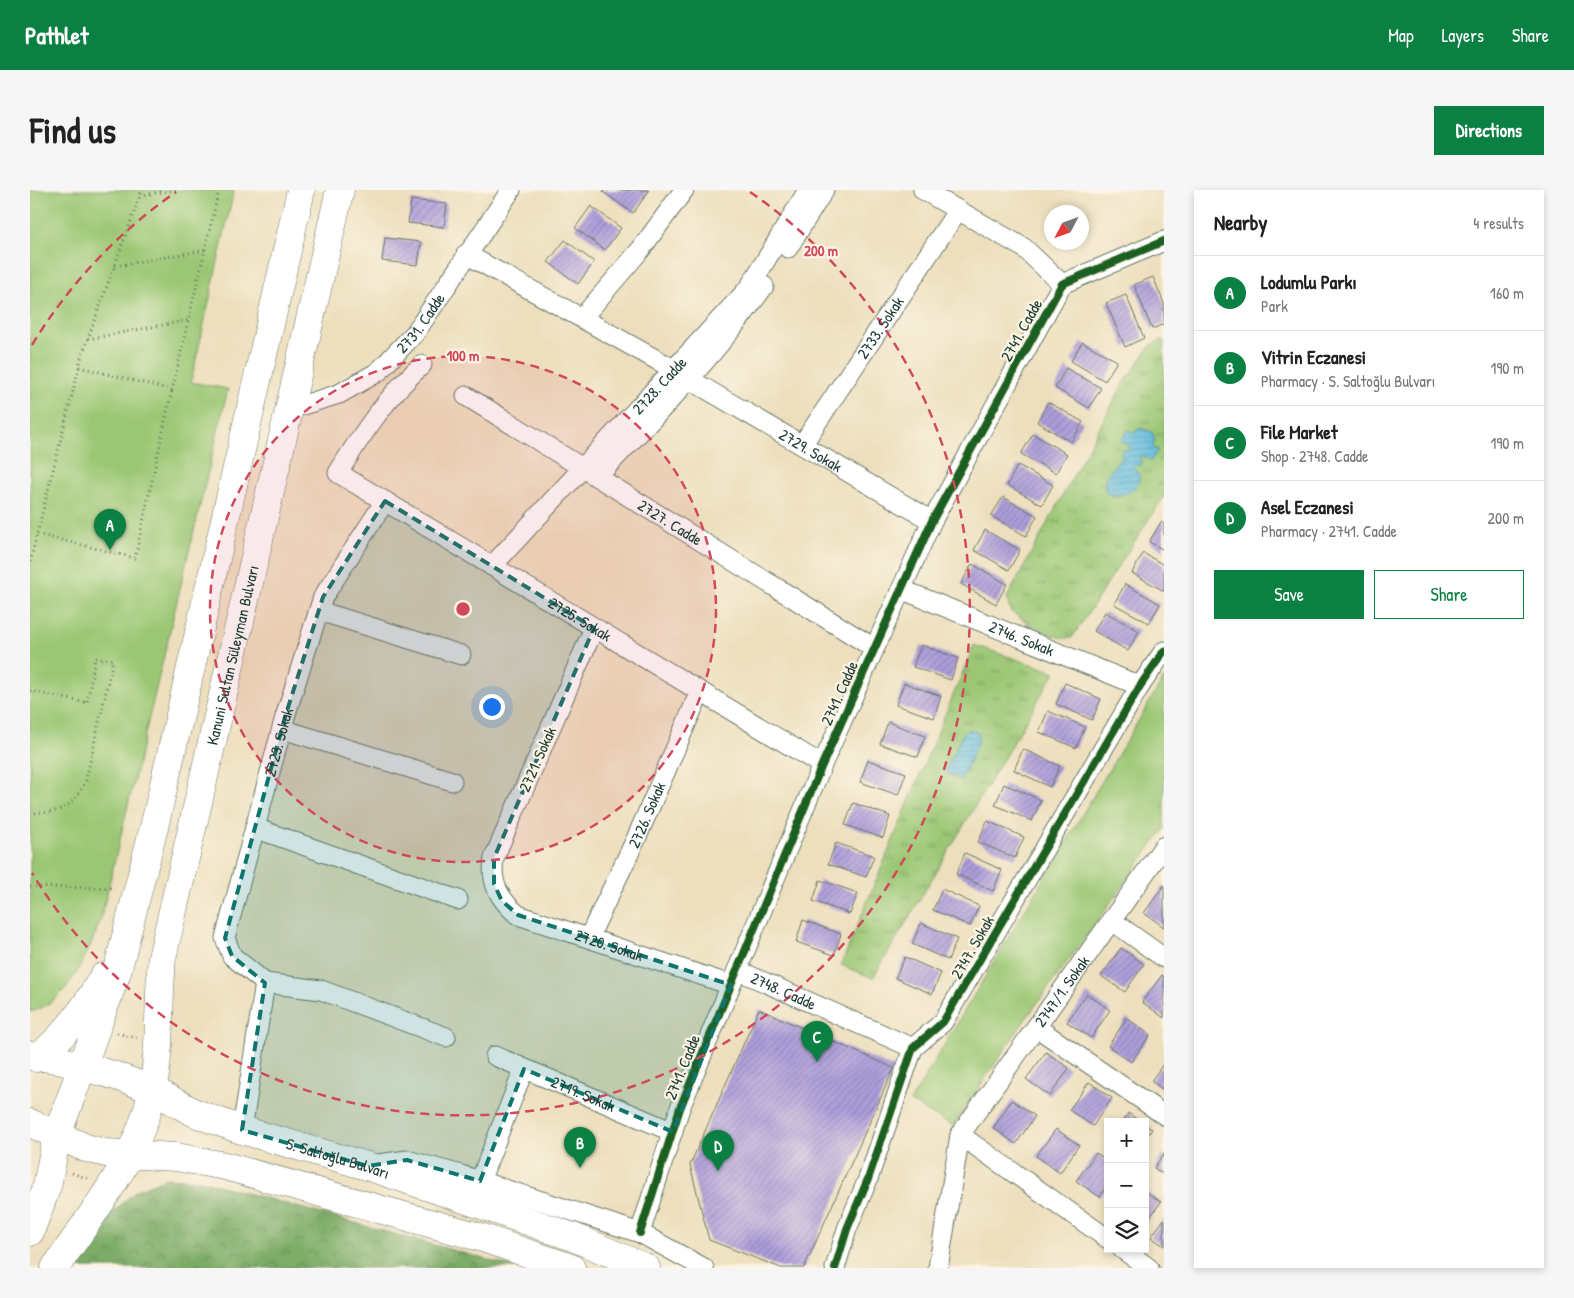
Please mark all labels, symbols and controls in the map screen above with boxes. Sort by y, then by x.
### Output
text: Pathlet [25,19,88,51]
text: Map [1388,23,1414,48]
text: Layers [1442,23,1484,48]
text: Share [1512,23,1549,48]
button: Directions [1434,106,1544,155]
text: Find us [30,107,116,154]
north arrow [1044,205,1089,250]
text: Nearby [1214,208,1267,237]
text: 4 results [1473,212,1524,234]
text: 200 m [804,240,838,261]
text: Lodumlu Parkı [1261,269,1357,295]
text: A [1226,282,1234,304]
text: 160 m [1490,282,1524,304]
street label: 2731. Cadde [391,288,450,358]
street label: 2733. Sokak [851,292,909,363]
street label: 2741. Cadde [995,294,1047,365]
text: Park [1261,295,1288,317]
text: Vitrin Eczanesi [1261,344,1366,370]
text: 100 m [447,345,479,366]
street label: 2728. Cadde [627,351,692,419]
text: B [1226,357,1234,379]
text: 190 m [1491,357,1524,379]
text: Pharmacy · S. Saltoğlu Bulvarı [1261,370,1435,392]
text: File Market [1261,419,1337,445]
street label: 2729. Sokak [775,423,847,477]
text: C [1226,432,1234,454]
text: 190 m [1491,432,1524,454]
text: Shop · 2748. Cadde [1261,445,1368,467]
street label: 2727. Cadde [634,494,707,551]
text: Asel Eczanesi [1261,494,1354,520]
text: D [1226,507,1234,529]
text: 200 m [1488,507,1524,529]
pin: A [94,509,126,550]
text: Pharmacy · 2741. Cadde [1261,520,1397,542]
street label: Kanuni Sultan Süleyman Bulvarı [201,563,264,747]
button: Save [1214,570,1364,619]
button: Share [1374,570,1524,619]
street label: 2725. Sokak [544,591,616,647]
centre of rings [454,600,472,618]
street label: 2746. Sokak [986,615,1058,661]
street label: 2741. Cadde [815,657,863,729]
your location [479,694,505,720]
street label: 2723. Sokak [258,704,298,779]
street label: 2721. Sokak [513,723,561,795]
street label: 2726. Sokak [622,778,671,852]
street label: 2747. Sokak [945,911,999,983]
street label: 2720. Sokak [572,923,646,967]
street label: 2747/1. Sokak [1029,951,1095,1031]
street label: 2748. Cadde [747,967,820,1015]
pin: C [801,1021,833,1062]
street label: 2741. Cadde [659,1031,705,1103]
street label: 2719. Sokak [548,1070,619,1117]
map controls [1104,1118,1149,1253]
button: + [1104,1118,1149,1163]
pin: B [564,1127,596,1168]
pin: D [702,1130,734,1171]
street label: S. Saltoğlu Bulvarı [284,1132,393,1184]
button: − [1104,1163,1149,1208]
button: layers [1104,1208,1149,1253]

